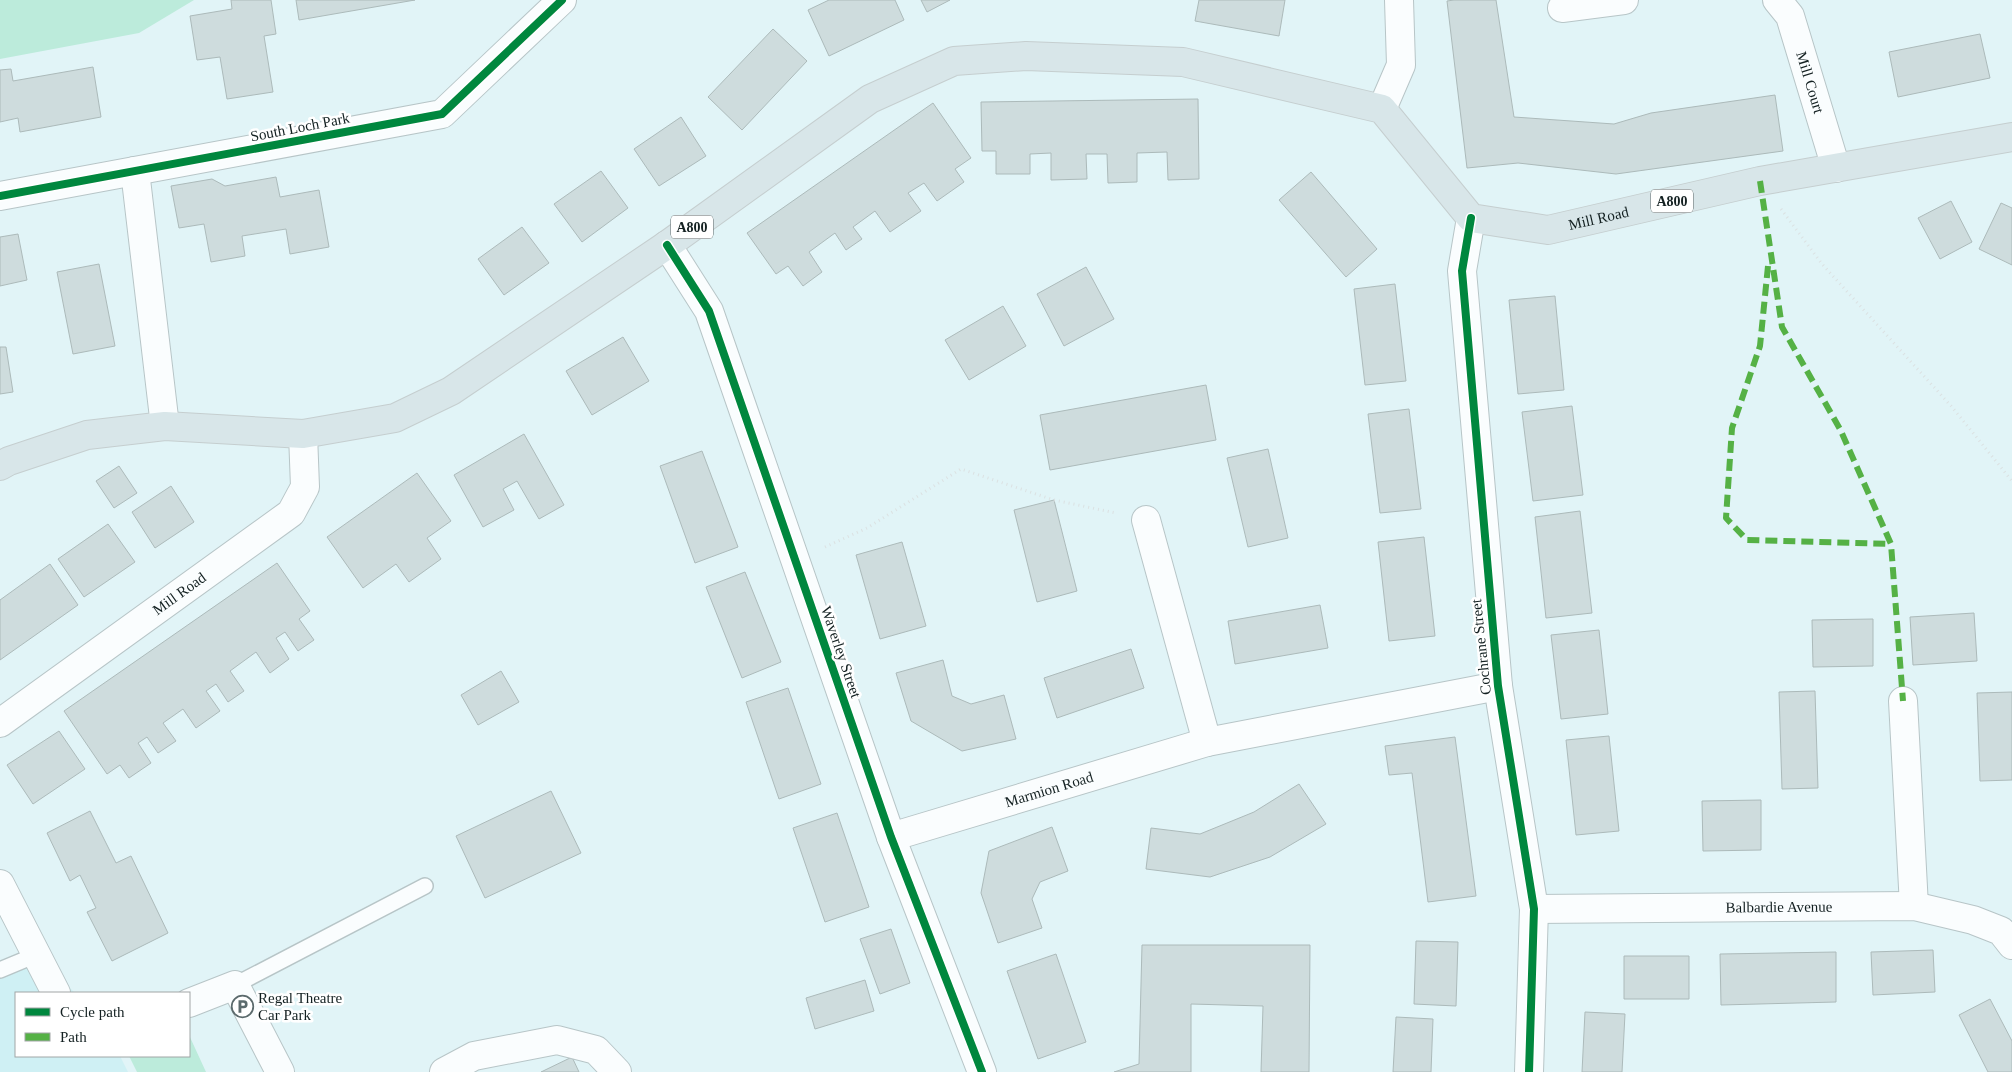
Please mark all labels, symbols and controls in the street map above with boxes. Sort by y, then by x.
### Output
street label: Mill Court [1793,50,1827,116]
street label: South Loch Park [249,109,352,144]
road number: A800 [1651,190,1693,212]
street label: Mill Road [1567,204,1631,233]
road number: A800 [671,216,713,238]
street label: Mill Road [150,569,209,618]
street label: Cochrane Street [1468,597,1494,696]
street label: Waverley Street [818,604,864,701]
street label: Marmion Road [1003,769,1096,810]
street label: Balbardie Avenue [1725,899,1833,915]
place label: Regal Theatre Car Park [258,990,343,1023]
legend [15,992,190,1057]
parking icon: Regal Theatre Car Park [230,995,254,1019]
text: Cycle path [60,1004,125,1020]
text: Path [60,1029,87,1045]

